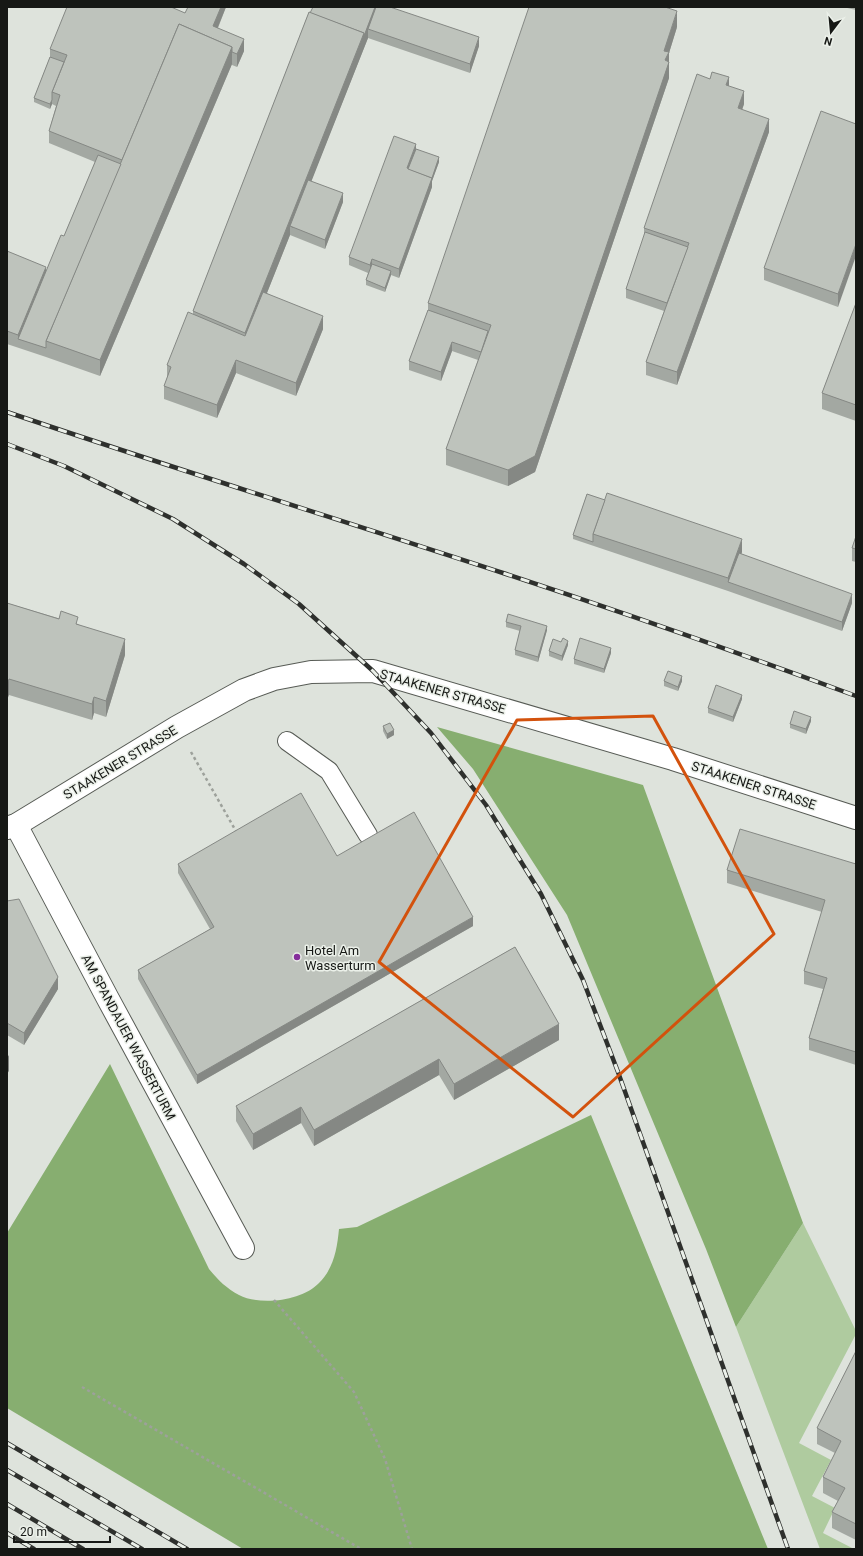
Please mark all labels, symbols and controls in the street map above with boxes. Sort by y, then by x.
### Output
north arrow [811,12,851,52]
text: N [823,34,834,48]
street label: STAAKENER STRASSE [378,666,507,717]
street label: STAAKENER STRASSE [61,722,180,802]
street label: STAAKENER STRASSE [690,758,818,813]
place label: Hotel Am Wasserturm [305,943,376,973]
street label: AM SPANDAUER WASSERTURM [78,952,179,1123]
marker: Hotel Am Wasserturm [292,952,302,962]
scale bar [14,1518,110,1544]
text: 20 m [20,1525,47,1539]

